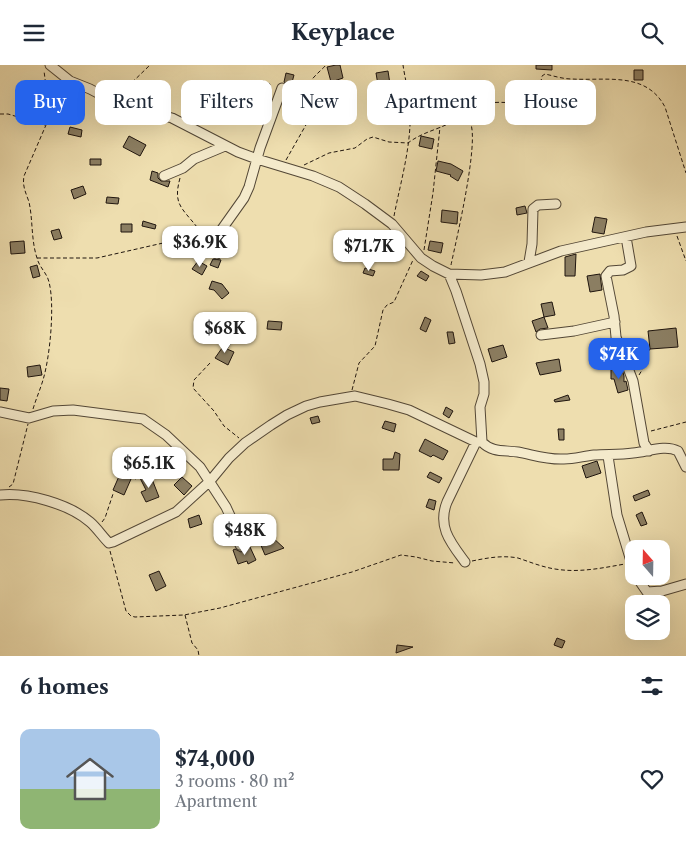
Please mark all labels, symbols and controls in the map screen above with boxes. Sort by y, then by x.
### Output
icon: menu [20,19,48,47]
text: Keyplace [291,19,395,46]
icon: search [638,19,666,47]
chip: Buy [15,80,85,125]
chip: Rent [95,80,171,125]
chip: Filters [181,80,272,125]
chip: New [282,80,357,125]
chip: Apartment [367,80,495,125]
chip: House [505,80,596,125]
pin: $36.9K [159,225,241,268]
pin: $71.7K [328,229,410,272]
text: $36.9K [173,232,227,252]
text: $71.7K [344,236,394,256]
pin: $68K [195,311,255,354]
text: $68K [204,318,246,338]
pin: $74K [589,337,649,380]
text: $74K [599,344,639,364]
pin: $65.1K [108,447,190,489]
text: $65.1K [123,453,175,473]
pin: $48K [215,513,275,556]
text: $48K [224,520,266,540]
north arrow [625,540,670,585]
map controls [625,540,670,640]
button: layers [625,595,670,640]
icon: filters [638,672,666,700]
text: 6 homes [20,674,109,699]
text: $74,000 [175,746,255,771]
icon: home [60,749,120,809]
icon: heart [638,765,666,793]
text: 3 rooms · 80 m² [175,771,294,791]
text: Apartment [175,791,257,811]

